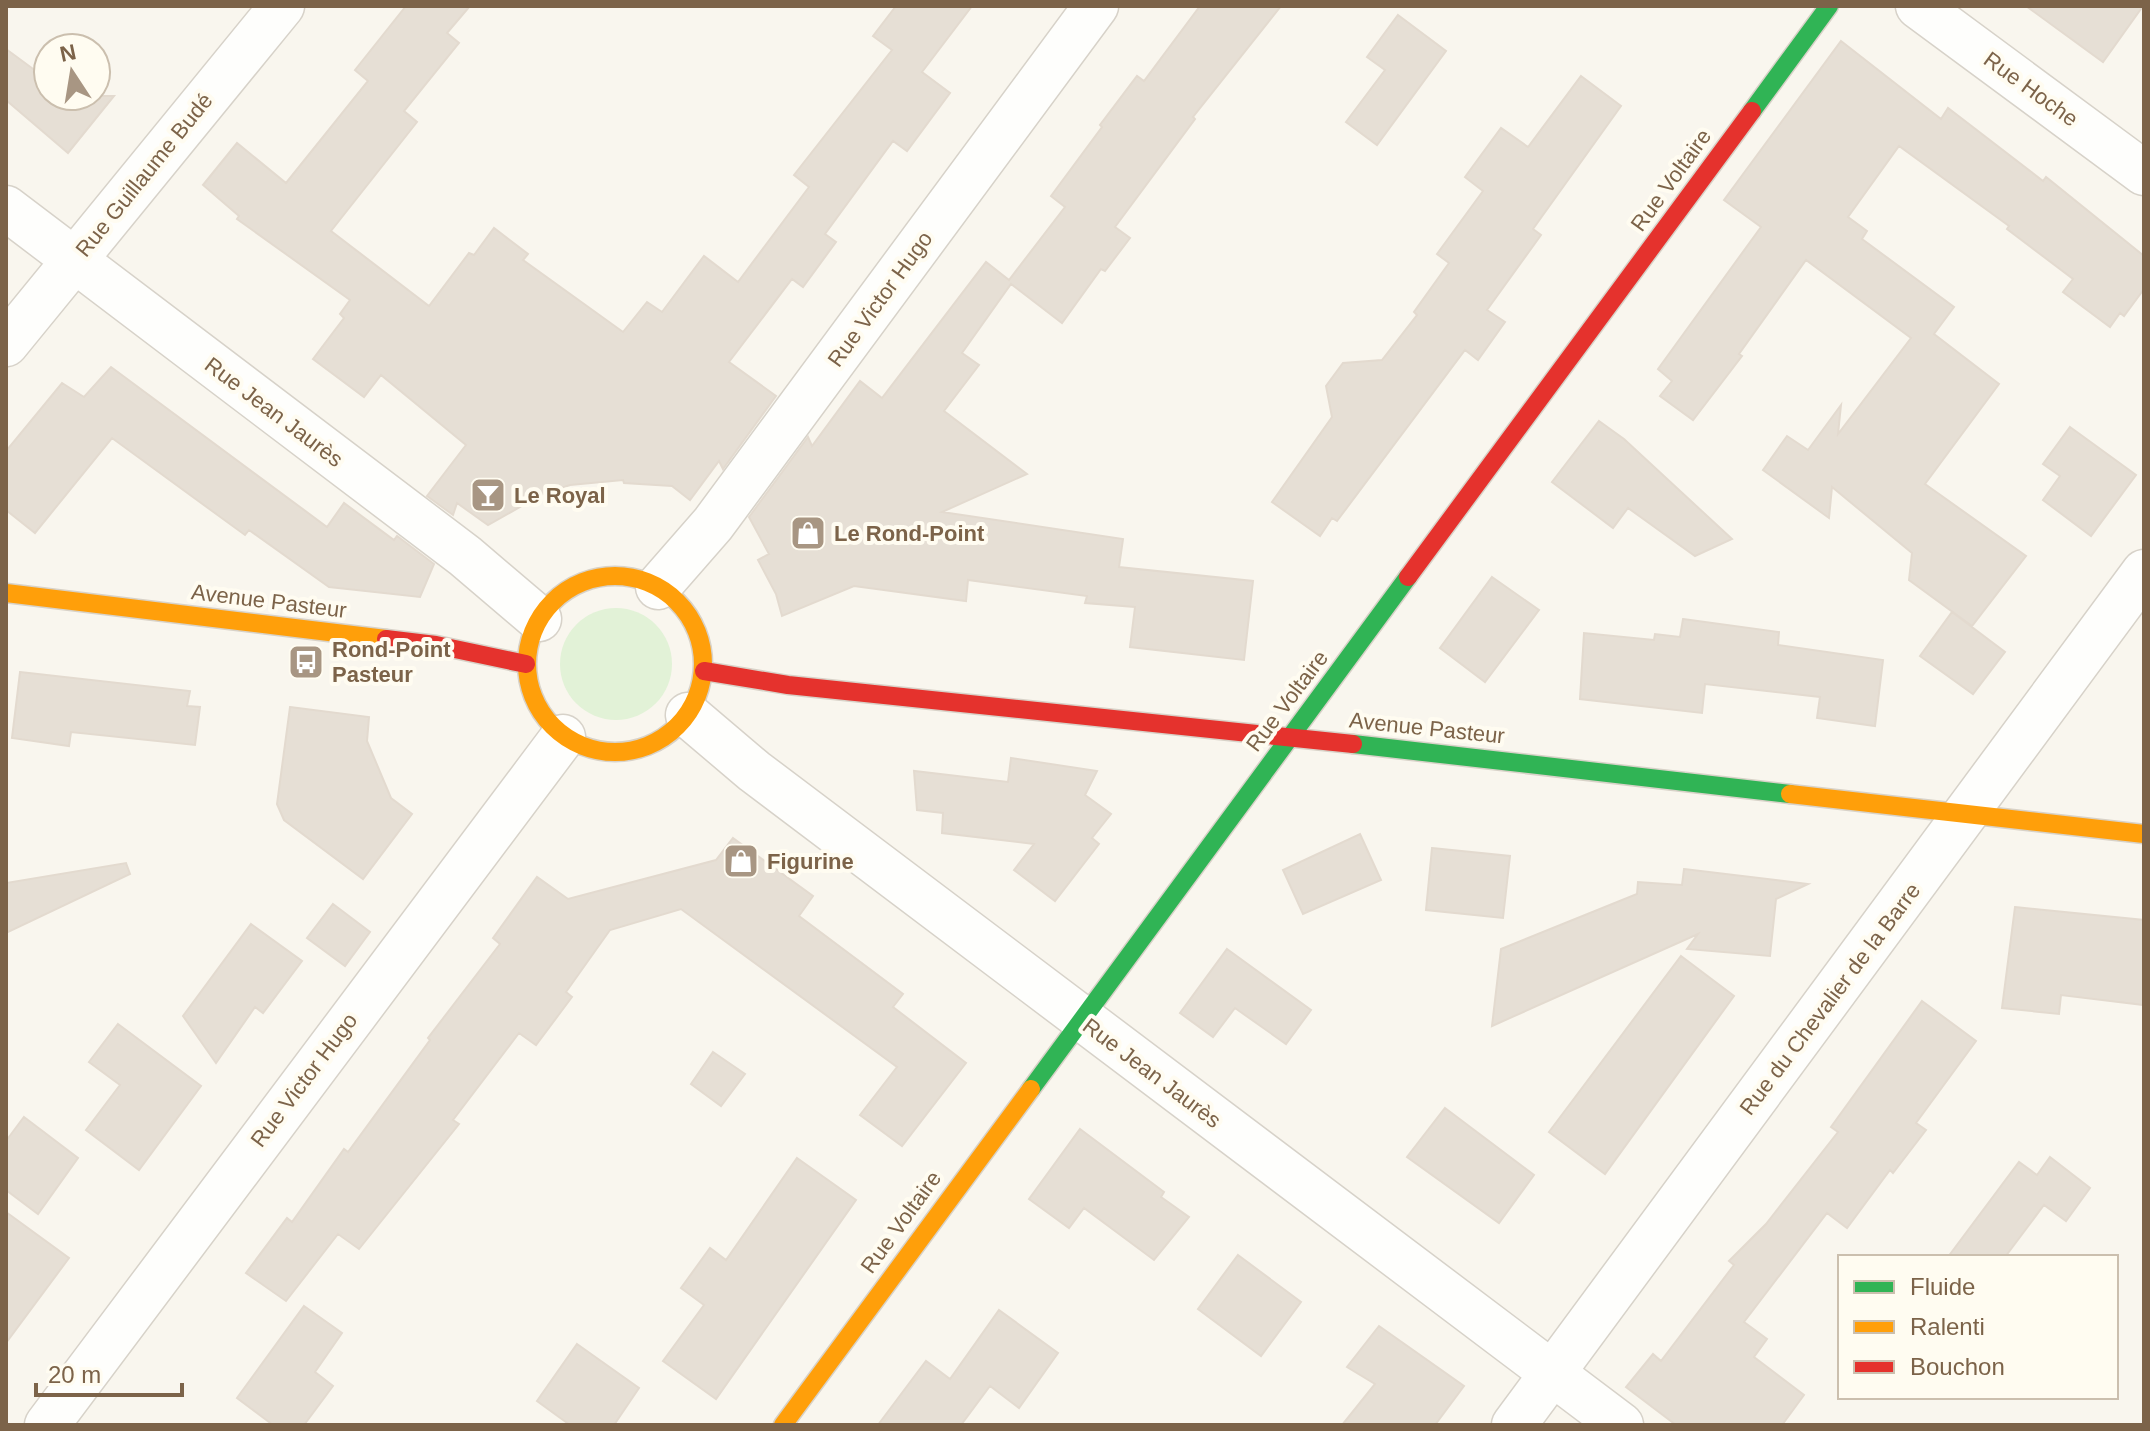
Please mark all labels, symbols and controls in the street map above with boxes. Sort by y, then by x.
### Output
north arrow [32,32,112,112]
text: N [58,39,78,67]
street label: Rue Hoche [1979,47,2083,131]
street label: Rue Guillaume Budé [70,88,218,262]
street label: Rue Voltaire [1626,124,1716,236]
street label: Rue Victor Hugo [823,227,937,371]
street label: Rue Jean Jaurès [200,352,348,472]
bar icon: Le Royal [469,476,507,514]
place label: Le Royal [514,483,606,508]
shop icon: Le Rond-Point [789,514,827,552]
place label: Le Rond-Point [834,521,985,546]
street label: Avenue Pasteur [190,579,348,623]
place label: Rond-Point Pasteur [332,637,451,687]
bus stop icon: Rond-Point Pasteur [287,643,325,681]
street label: Rue Voltaire [1241,646,1333,756]
street label: Avenue Pasteur [1348,707,1506,749]
shop icon: Figurine [722,842,760,880]
place label: Figurine [767,849,854,874]
street label: Rue du Chevalier de la Barre [1735,878,1925,1120]
street label: Rue Victor Hugo [246,1008,362,1152]
street label: Rue Jean Jaurès [1078,1013,1226,1133]
street label: Rue Voltaire [856,1166,946,1278]
legend [1838,1255,2118,1399]
text: Fluide [1910,1273,1975,1300]
text: Ralenti [1910,1313,1985,1340]
scale bar [36,1347,182,1397]
text: Bouchon [1910,1353,2005,1380]
text: 20 m [48,1361,101,1388]

